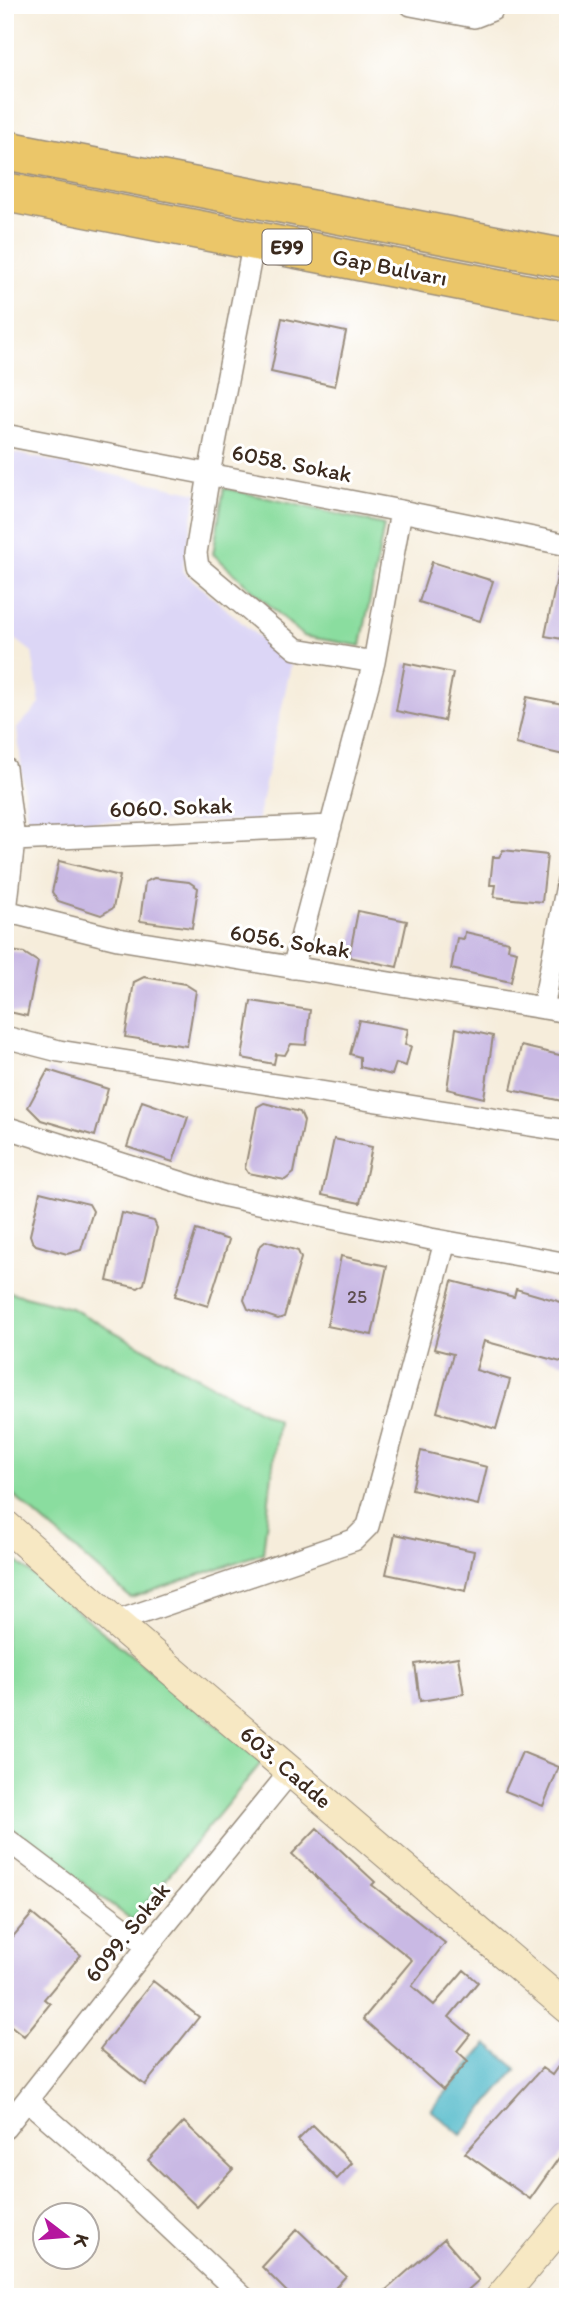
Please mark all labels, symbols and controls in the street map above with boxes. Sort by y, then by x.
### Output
road number: E99 [262,230,312,264]
street label: Gap Bulvarı [330,242,450,292]
street label: 6058. Sokak [230,438,355,488]
street label: 6060. Sokak [109,791,233,823]
street label: 6056. Sokak [228,918,352,964]
house number: 25 [347,1285,367,1308]
street label: 603. Cadde [234,1720,338,1814]
street label: 6099. Sokak [78,1876,176,1988]
north arrow [32,2200,102,2270]
text: K [69,2232,95,2250]

